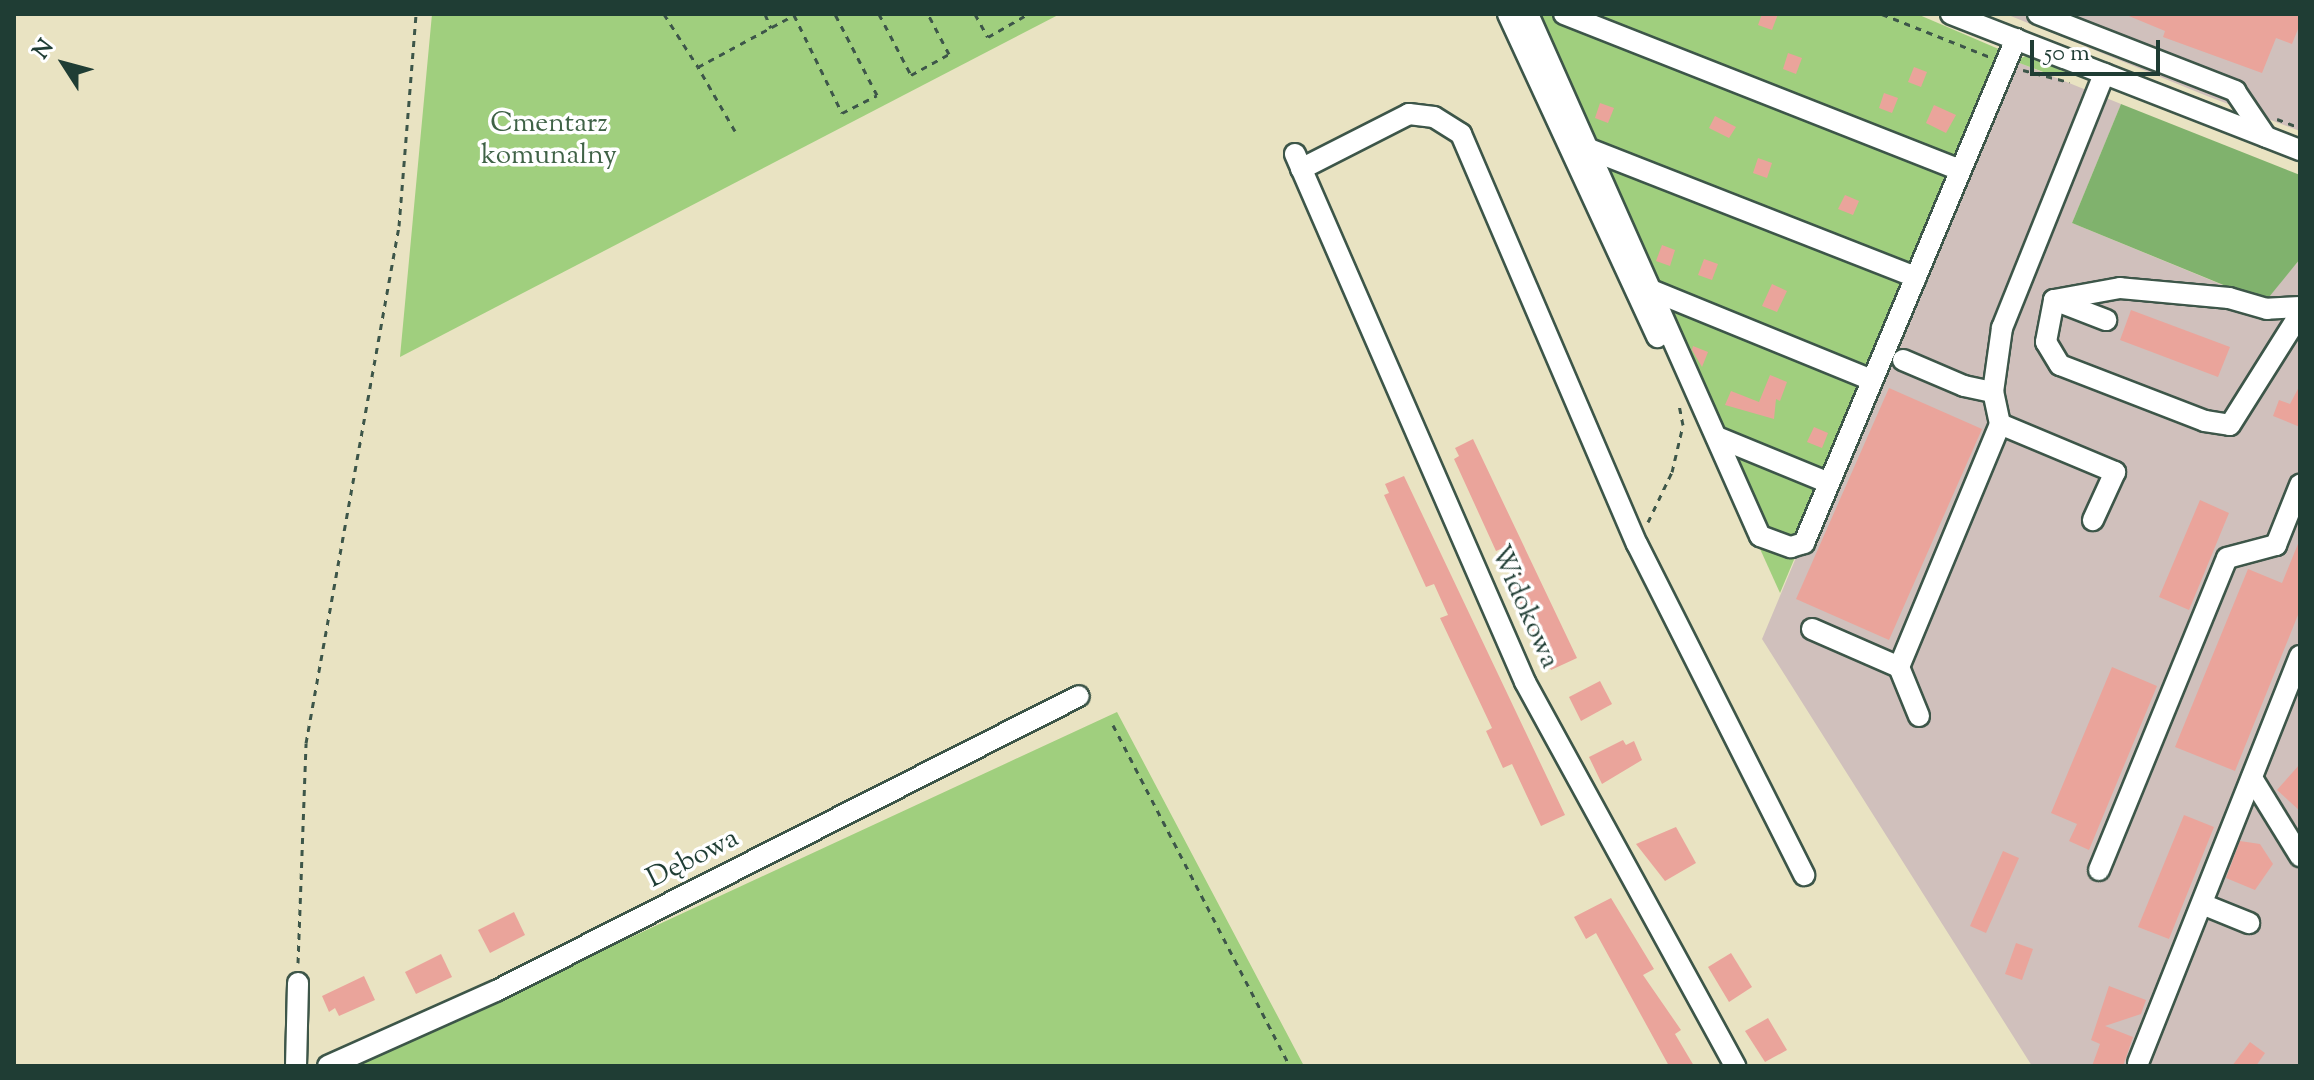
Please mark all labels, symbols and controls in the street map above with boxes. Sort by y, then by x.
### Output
north arrow [24,24,104,104]
scale bar [2034,24,2164,74]
text: N [26,33,63,66]
text: 50 m [2044,37,2090,71]
park label: Cmentarz komunalny [481,107,617,173]
street label: Widokowa [1482,540,1566,674]
street label: Dębowa [641,822,745,896]

